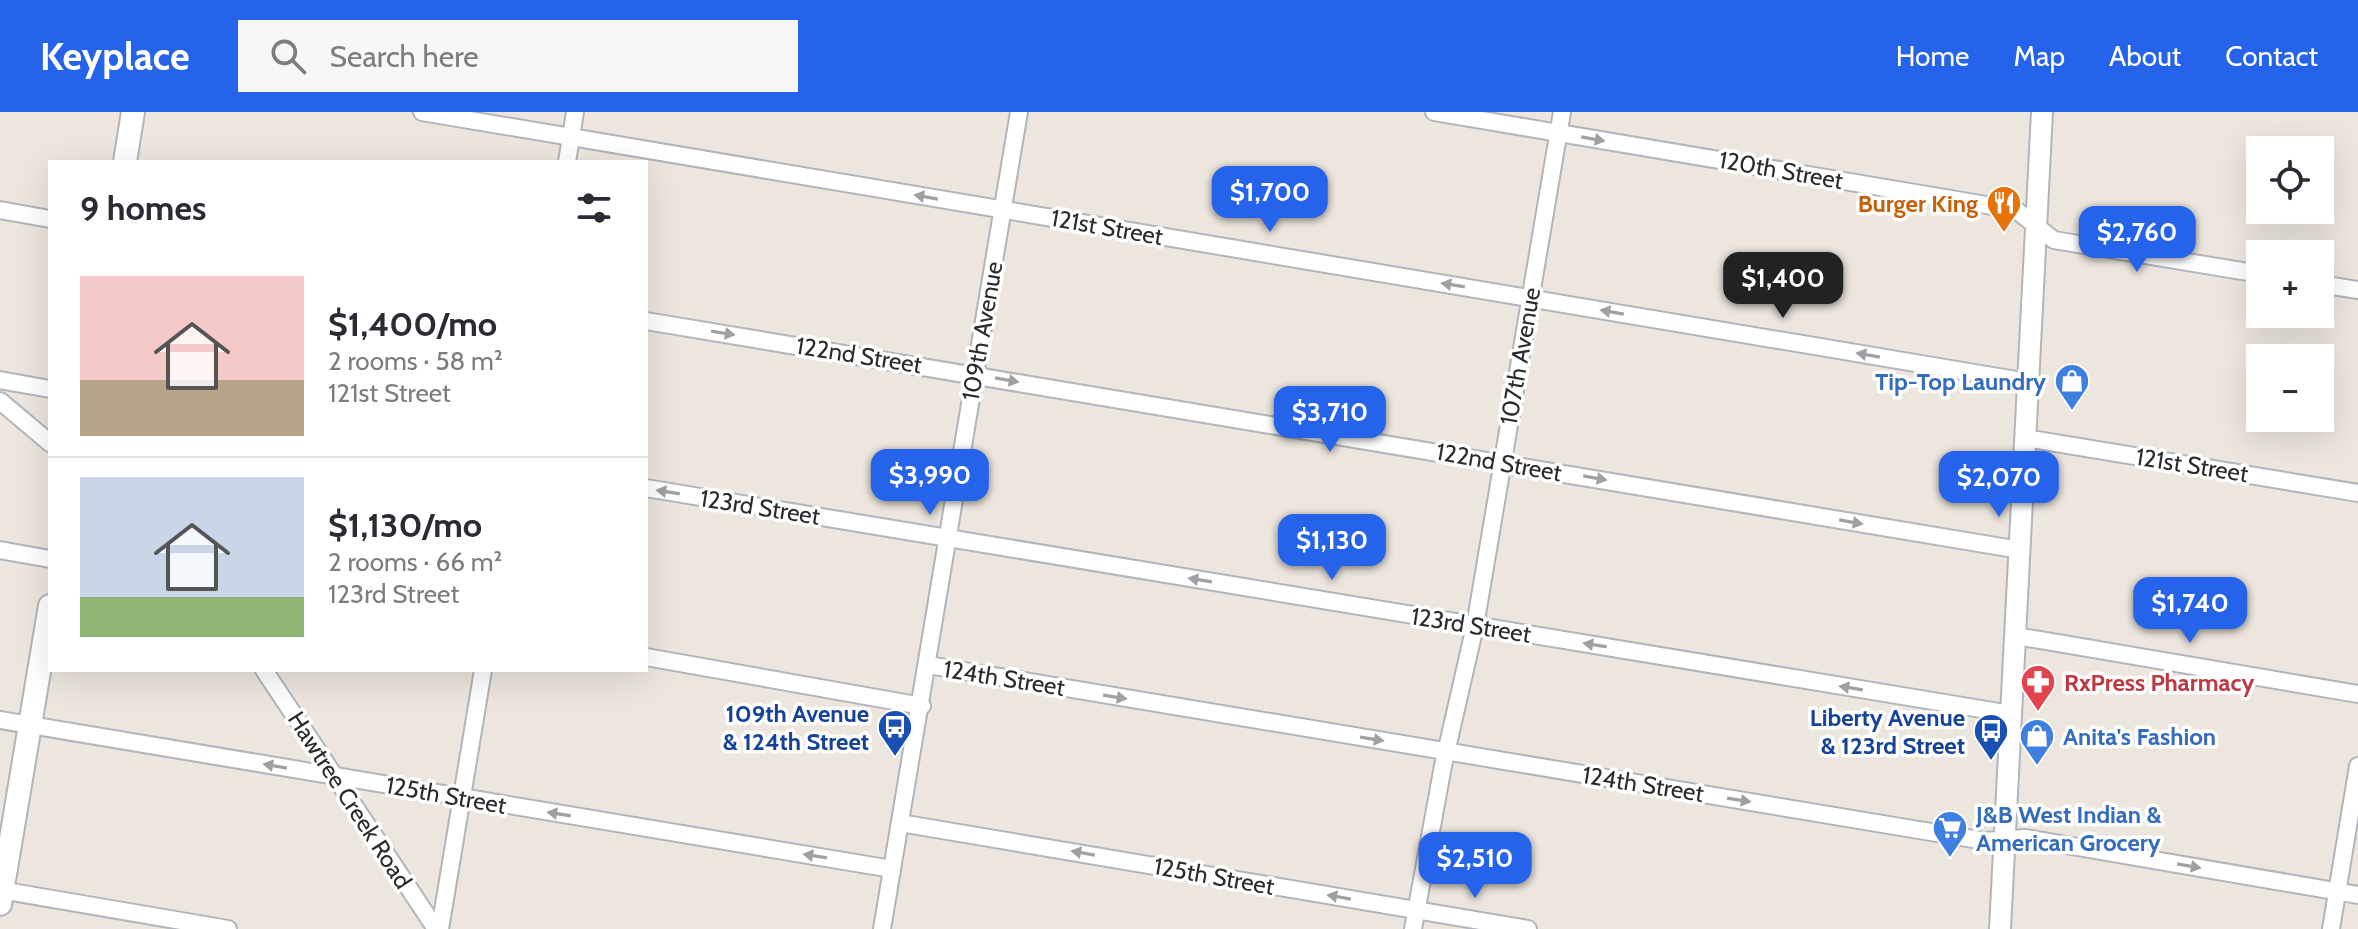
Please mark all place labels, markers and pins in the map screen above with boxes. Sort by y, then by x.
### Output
pin: $1,700 [1205,166,1335,234]
restaurant icon: Burger King [1985,184,2023,234]
place label: Burger King [1858,189,1978,218]
pin: $2,760 [2072,206,2202,274]
pin: $1,400 [1718,252,1848,320]
shop icon: Tip-Top Laundry [2053,362,2091,412]
place label: Tip-Top Laundry [1875,367,2046,396]
pin: $3,710 [1265,386,1395,454]
pin: $3,990 [865,449,995,517]
pin: $2,070 [1934,451,2064,519]
pin: $1,130 [1267,514,1397,582]
pin: $1,740 [2125,577,2255,645]
pharmacy icon: RxPress Pharmacy [2019,663,2057,713]
place label: RxPress Pharmacy [2064,668,2254,697]
place label: 109th Avenue & 124th Street [723,699,869,756]
place label: Liberty Avenue & 123rd Street [1810,703,1965,760]
bus stop icon: 109th Avenue & 124th Street [876,708,914,758]
bus stop icon: Liberty Avenue & 123rd Street [1972,712,2010,762]
shop icon: Anita's Fashion [2018,717,2056,767]
place label: Anita's Fashion [2063,722,2216,751]
place label: J&B West Indian & American Grocery [1975,800,2162,857]
supermarket icon: J&B West Indian & American Grocery [1931,809,1969,859]
pin: $2,510 [1410,832,1540,900]

